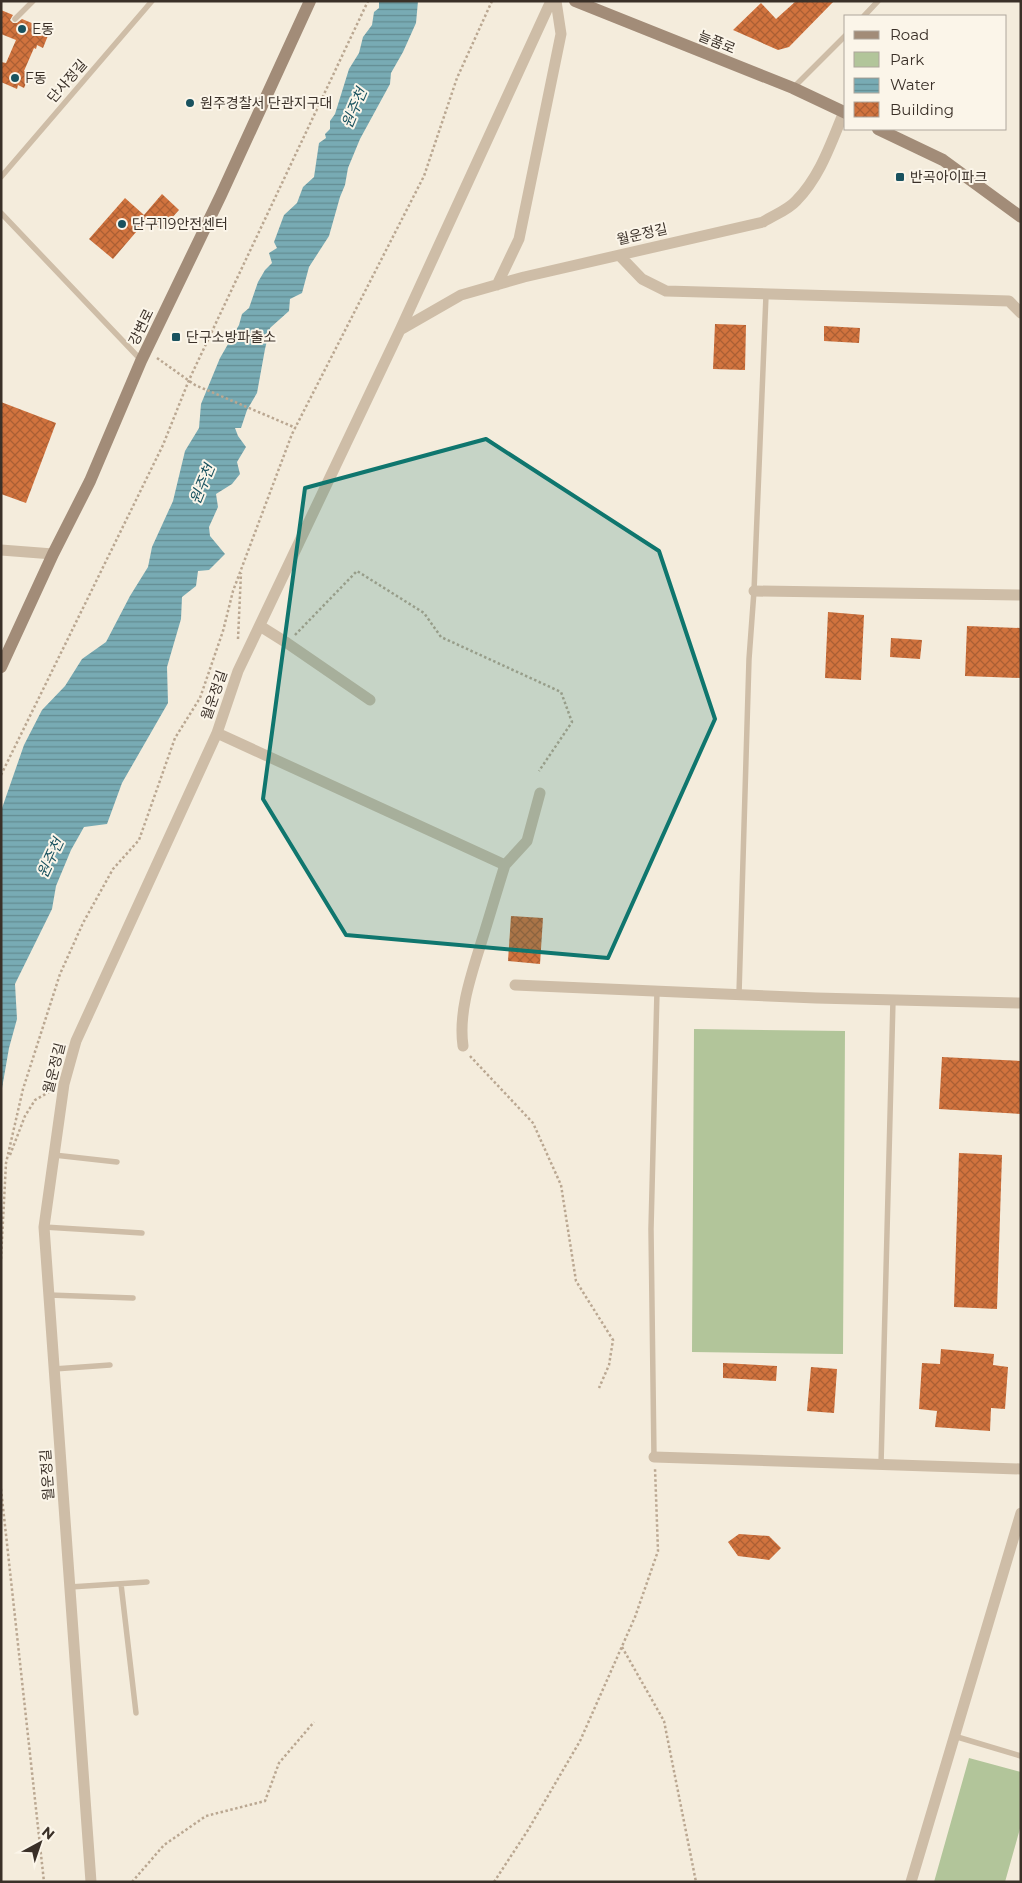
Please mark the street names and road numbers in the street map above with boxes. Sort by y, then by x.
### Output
street label: 늘품로 [696,26,738,58]
street label: 단사정길 [43,56,91,106]
street label: 월운정길 [615,219,669,249]
street label: 강변로 [124,306,158,348]
street label: 월운정길 [197,668,231,722]
street label: 월운정길 [39,1041,69,1095]
street label: 월운정길 [36,1449,58,1501]

